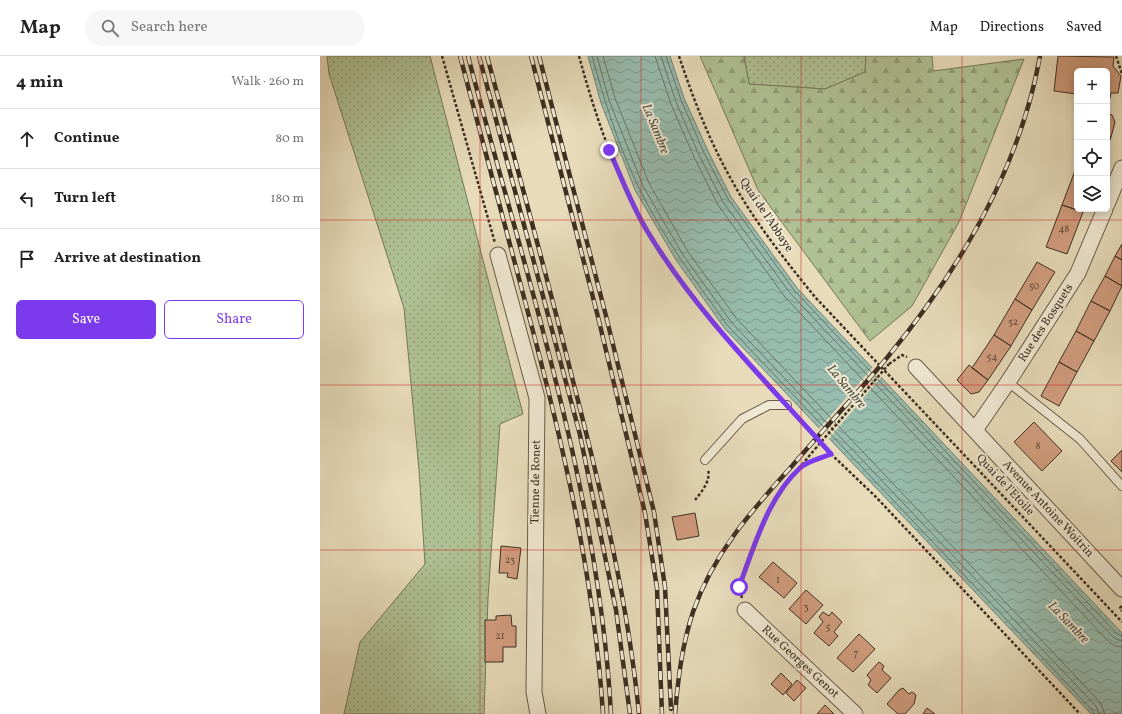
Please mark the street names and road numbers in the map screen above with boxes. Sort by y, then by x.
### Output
street label: Quai de l'Abbaye [735,175,797,255]
street label: Rue des Bosquets [1015,281,1077,365]
street label: Tienne de Ronet [527,440,545,524]
street label: Quai de l'Etoile [972,451,1038,519]
street label: Avenue Antoine Woitrin [999,457,1097,561]
street label: Rue Georges Genot [758,622,842,702]

